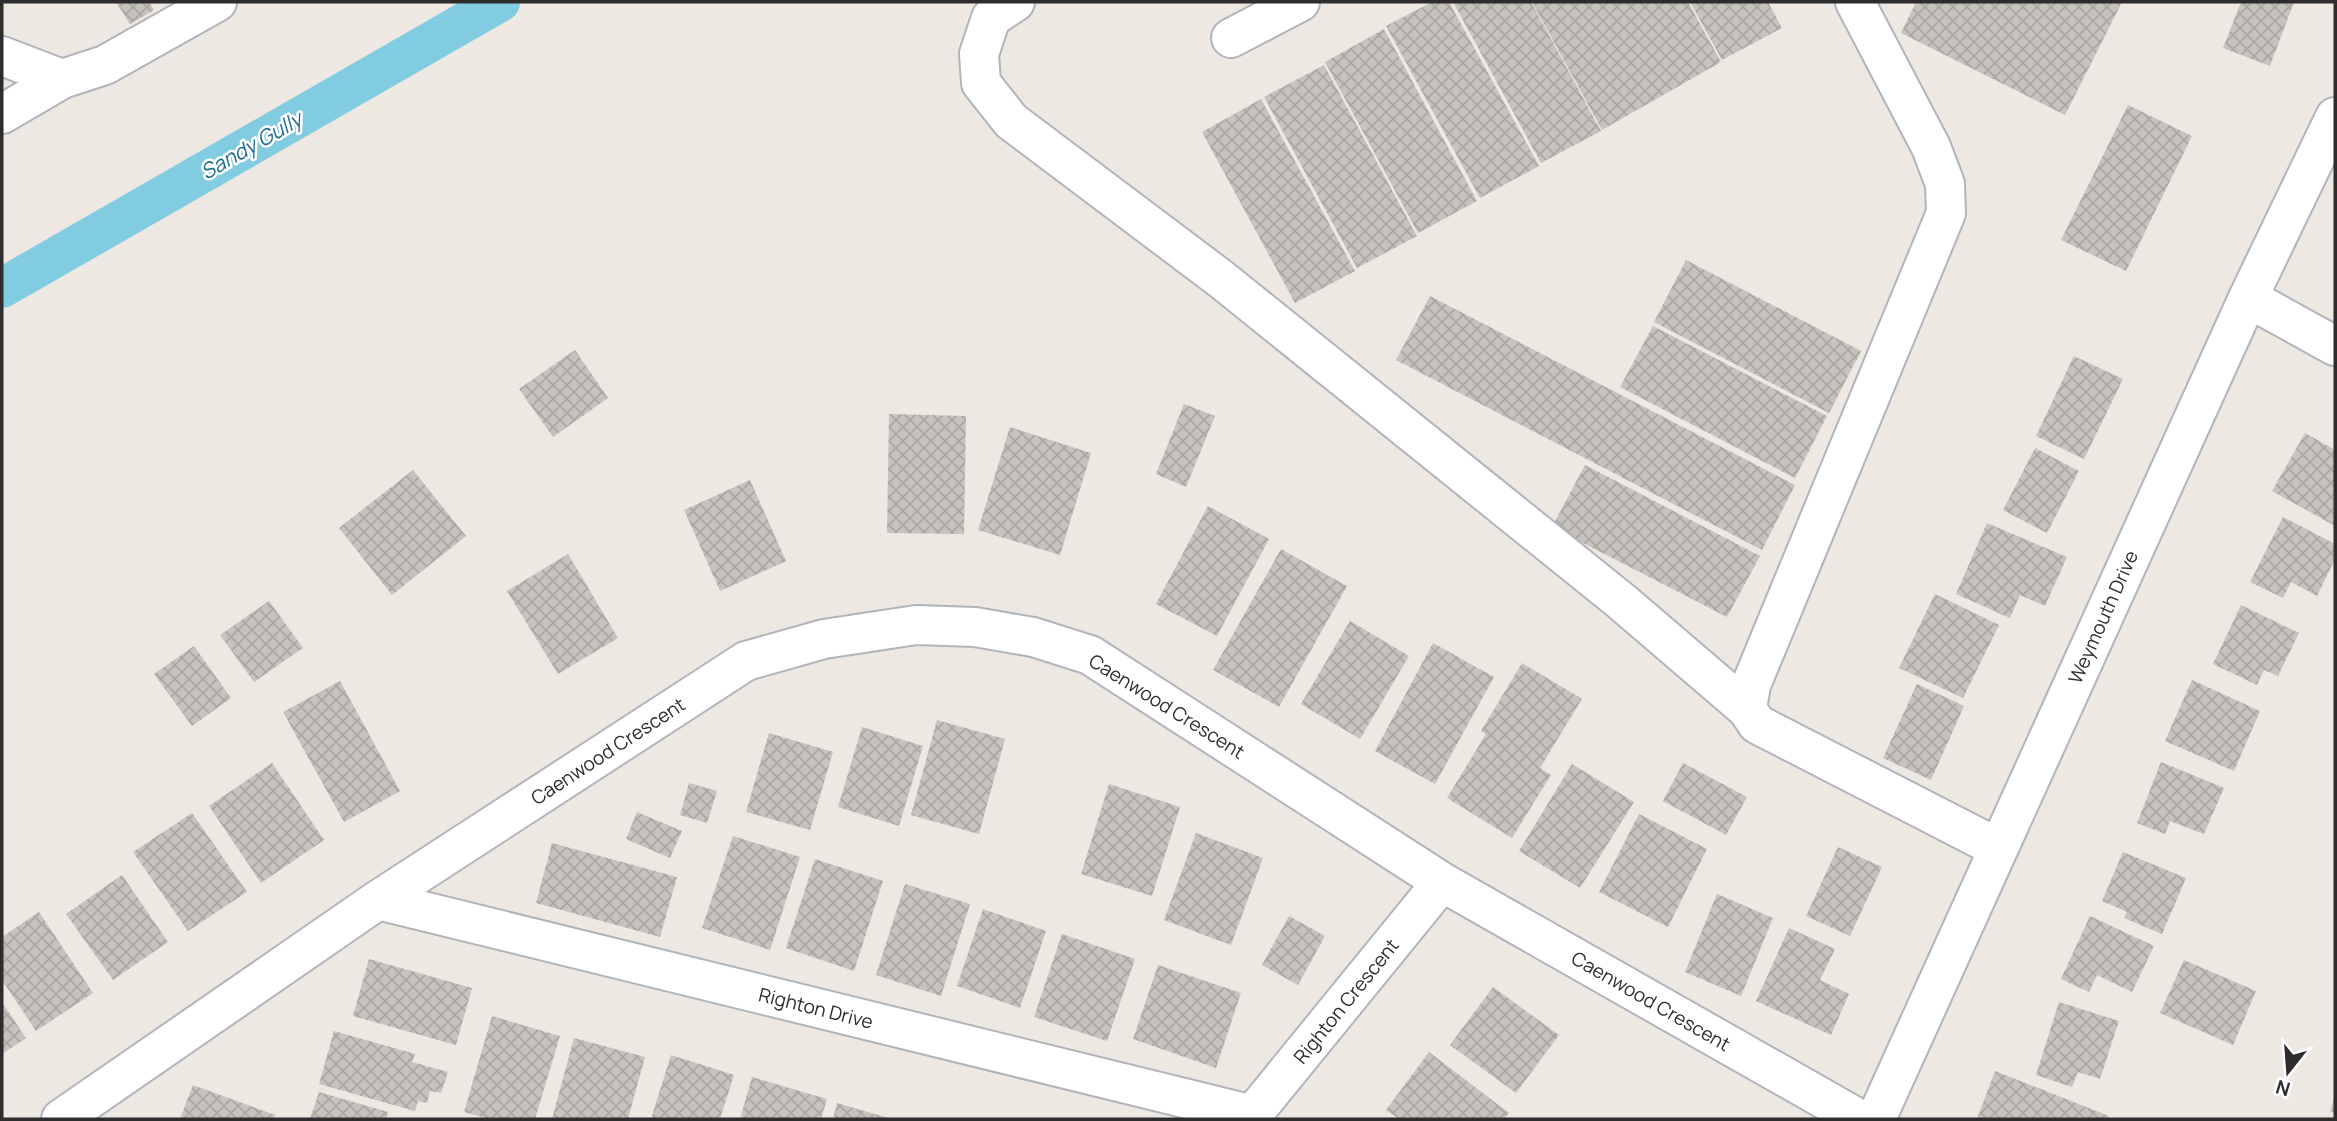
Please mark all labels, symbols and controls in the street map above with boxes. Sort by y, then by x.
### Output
water label: Sandy Gully [195,103,309,185]
street label: Weymouth Drive [2062,546,2144,688]
street label: Caenwood Crescent [1084,647,1250,765]
street label: Caenwood Crescent [526,691,690,811]
street label: Righton Crescent [1288,933,1404,1069]
street label: Caenwood Crescent [1567,945,1735,1057]
street label: Righton Drive [756,981,876,1035]
north arrow [2253,1037,2323,1107]
text: N [2273,1074,2293,1103]

